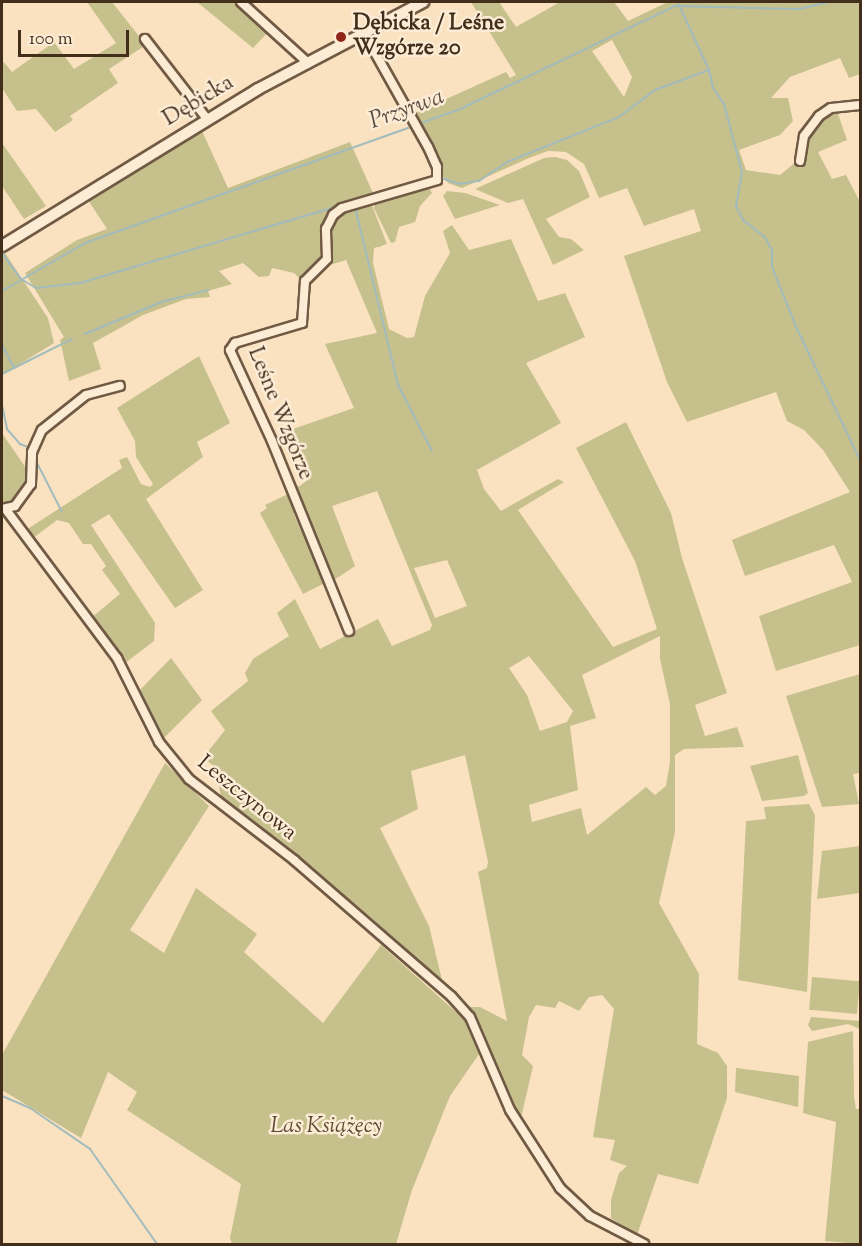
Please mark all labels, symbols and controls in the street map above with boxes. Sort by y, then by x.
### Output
place label: Dębicka / Leśne Wzgórze 20 [353,11,504,62]
scale bar [21,18,132,56]
text: 100 m [29,27,73,53]
marker: Dębicka / Leśne Wzgórze 20 [334,30,348,44]
street label: Dębicka [159,71,239,133]
water label: Przyrwa [366,83,448,137]
street label: Leśne Wzgórze [240,344,318,484]
street label: Leszczynowa [191,751,301,847]
park label: Las Książęcy [270,1115,382,1141]

